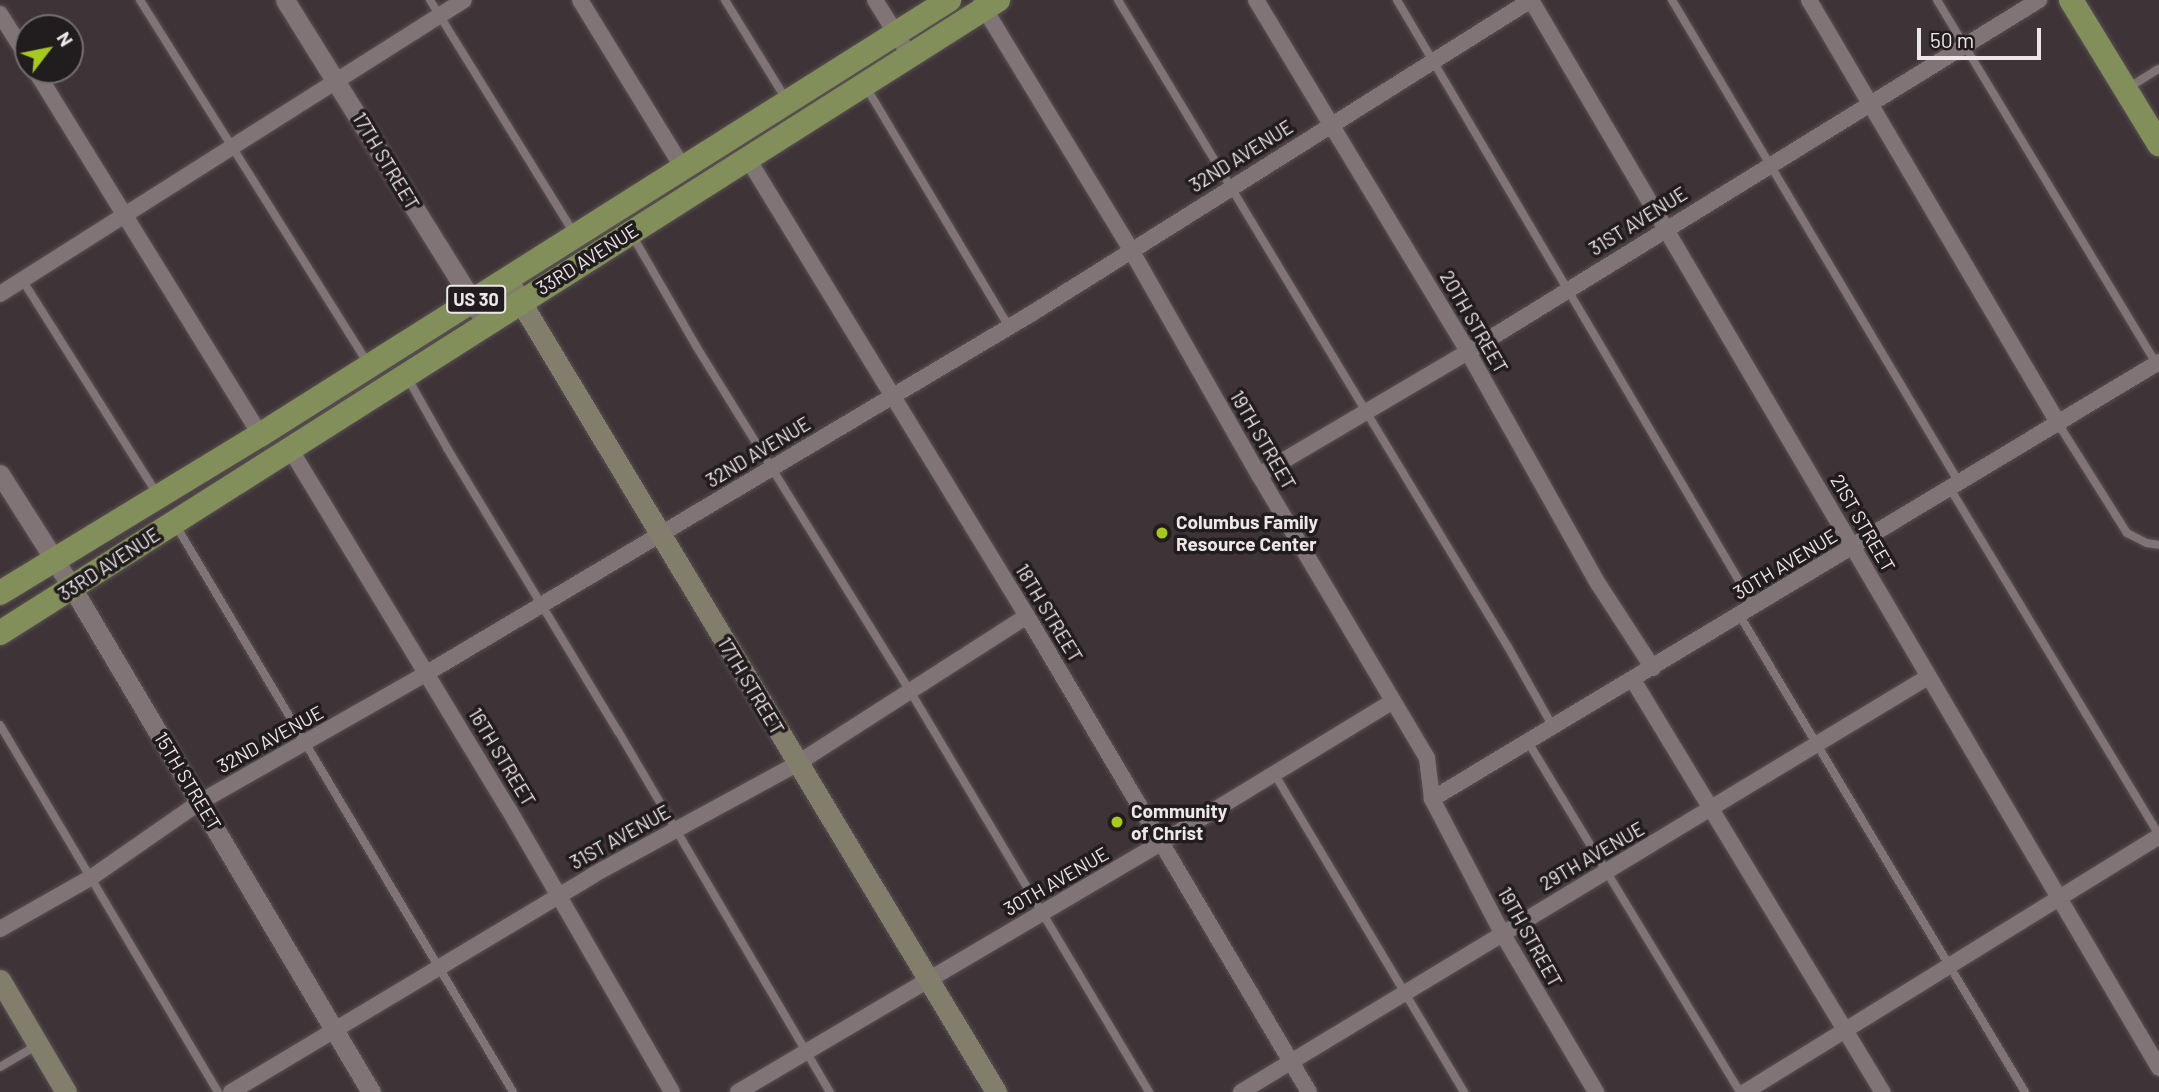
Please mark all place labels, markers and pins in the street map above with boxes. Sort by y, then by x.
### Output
place label: Columbus Family Resource Center [1176,511,1318,555]
marker: Columbus Family Resource Center [1154,525,1170,541]
place label: Community of Christ [1131,800,1227,844]
marker: Community of Christ [1109,814,1125,830]

